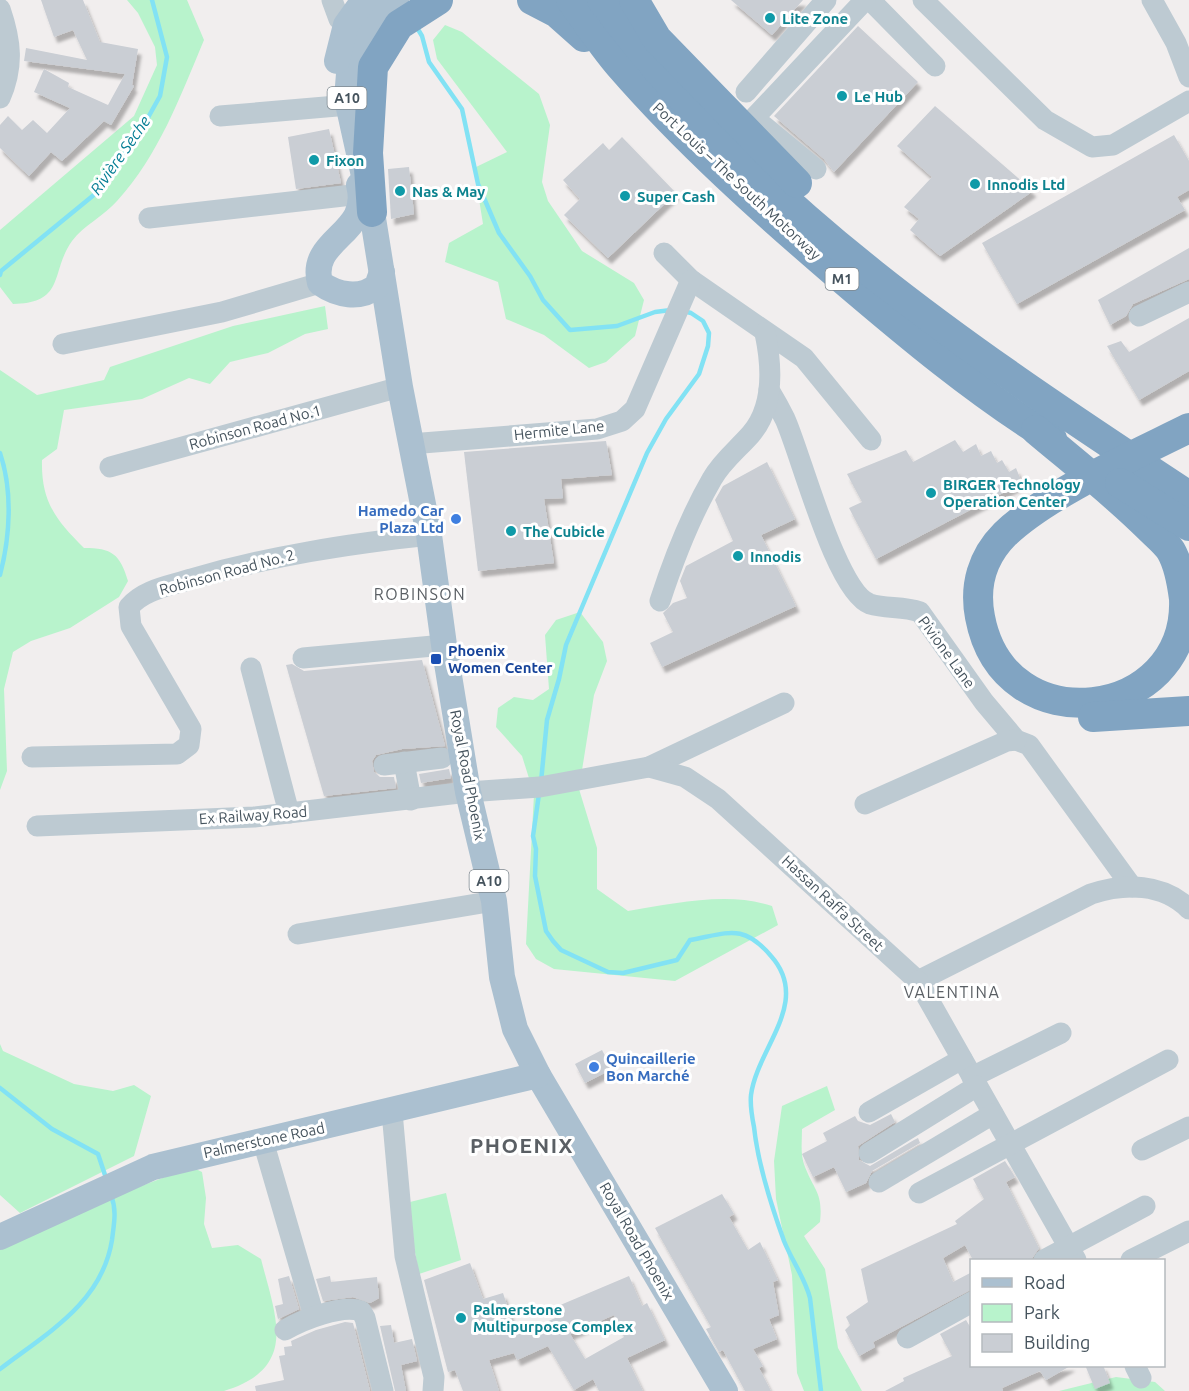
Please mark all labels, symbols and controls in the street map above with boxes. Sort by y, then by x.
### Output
place label: Lite Zone [782,10,848,27]
marker: Lite Zone [763,11,777,25]
road number: A10 [328,87,366,109]
place label: Le Hub [854,88,903,105]
marker: Le Hub [835,89,849,103]
street label: Port Louis – The South Motorway [650,99,824,263]
water label: Rivière Sèche [86,112,154,198]
place label: Fixon [326,152,364,169]
marker: Fixon [307,153,321,167]
place label: Innodis Ltd [987,176,1065,193]
marker: Innodis Ltd [968,177,982,191]
place label: Nas & May [412,183,485,200]
marker: Nas & May [393,184,407,198]
place label: Super Cash [637,188,715,205]
marker: Super Cash [618,189,632,203]
road number: M1 [826,268,858,290]
street label: Robinson Road No.1 [187,401,323,453]
street label: Hermite Lane [513,417,605,443]
place label: BIRGER Technology Operation Center [943,476,1081,510]
marker: BIRGER Technology Operation Center [924,486,938,500]
place label: Hamedo Car Plaza Ltd [358,502,445,536]
marker: Hamedo Car Plaza Ltd [449,512,463,526]
place label: The Cubicle [523,523,605,540]
marker: The Cubicle [504,524,518,538]
street label: Robinson Road No. 2 [157,546,297,598]
place label: Innodis [750,548,801,565]
marker: Innodis [731,549,745,563]
district label: ROBINSON [374,585,466,603]
street label: Pivione Lane [915,613,979,691]
place label: Phoenix Women Center [448,642,553,676]
marker: Phoenix Women Center [429,652,443,666]
street label: Royal Road Phoenix [447,708,489,842]
street label: Ex Railway Road [198,803,308,827]
street label: Hassan Raffa Street [779,852,887,954]
road number: A10 [470,870,508,892]
district label: VALENTINA [904,983,1000,1001]
place label: Quincaillerie Bon Marché [606,1050,696,1084]
marker: Quincaillerie Bon Marché [587,1060,601,1074]
street label: Palmerstone Road [202,1119,326,1161]
district label: PHOENIX [470,1133,574,1157]
street label: Royal Road Phoenix [596,1179,678,1303]
legend [970,1259,1165,1367]
text: Road [1024,1272,1066,1292]
place label: Palmerstone Multipurpose Complex [473,1301,633,1335]
text: Park [1024,1302,1060,1322]
marker: Palmerstone Multipurpose Complex [454,1311,468,1325]
text: Building [1024,1332,1090,1352]

